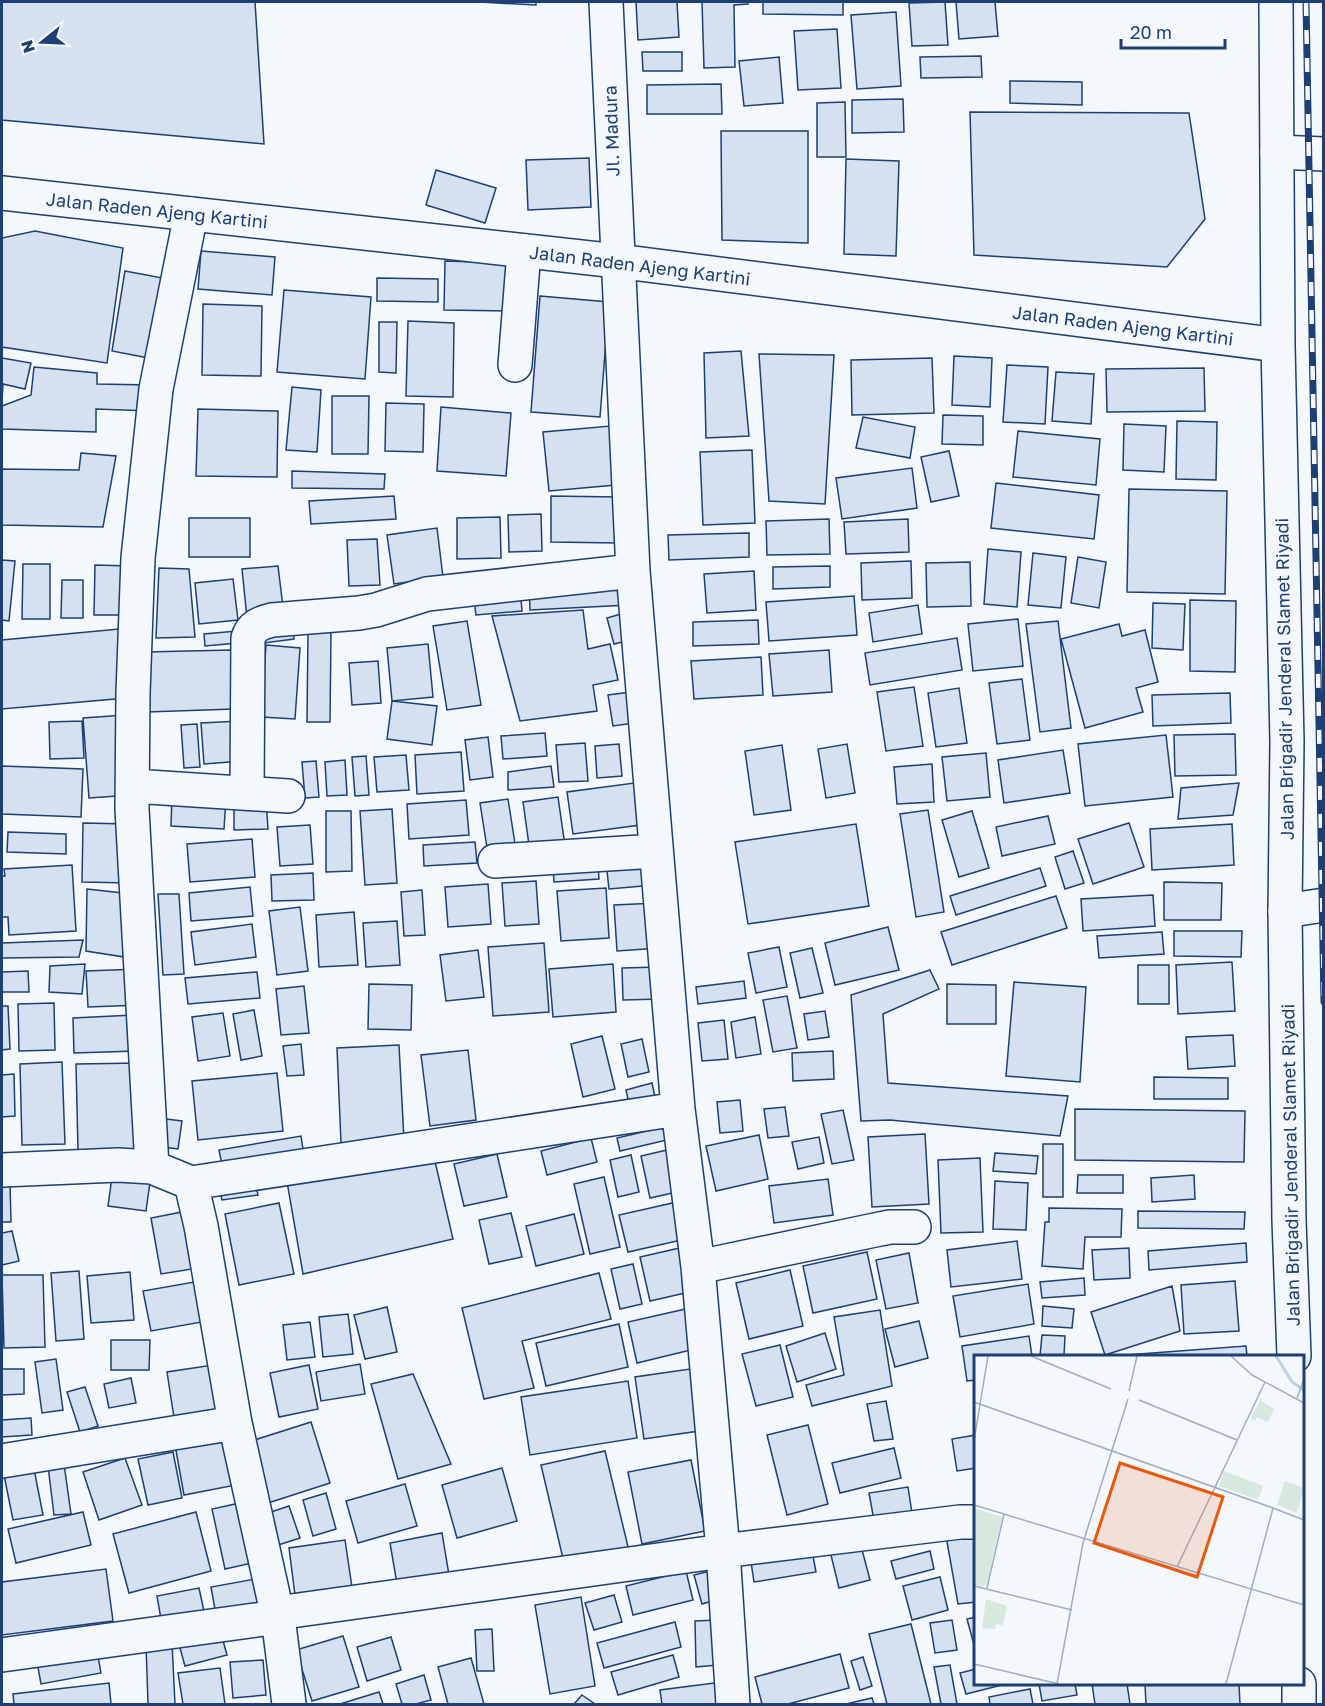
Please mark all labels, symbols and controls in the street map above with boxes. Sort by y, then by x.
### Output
north arrow [12,12,72,72]
scale bar [1121,12,1224,50]
text: 20 m [1130,21,1172,43]
text: N [16,38,39,56]
street label: Jl. Madura [598,85,624,177]
street label: Jalan Raden Ajeng Kartini [45,187,269,233]
street label: Jalan Raden Ajeng Kartini [528,241,752,289]
street label: Jalan Raden Ajeng Kartini [1011,301,1235,349]
street label: Jalan Brigadir Jenderal Slamet Riyadi [1270,517,1298,841]
street label: Jalan Brigadir Jenderal Slamet Riyadi [1276,1003,1304,1327]
inset map [974,1355,1304,1685]

